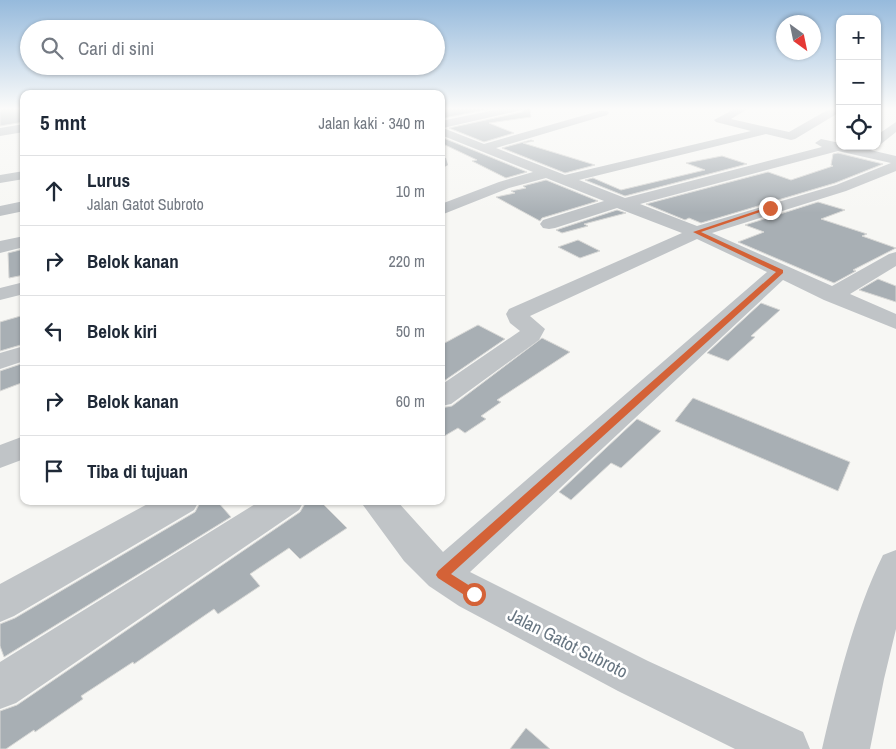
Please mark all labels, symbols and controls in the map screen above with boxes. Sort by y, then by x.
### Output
north arrow [776,15,821,60]
map controls [836,15,881,150]
button: + [836,15,881,60]
search box [20,20,445,75]
icon: search [38,34,66,62]
text: Cari di sini [78,35,154,61]
button: − [836,60,881,105]
button: locate [836,105,881,150]
text: 5 mnt [40,108,86,137]
text: Jalan kaki · 340 m [319,112,425,134]
text: Lurus [87,167,130,193]
icon: ahead [40,177,68,205]
text: 10 m [396,180,425,202]
text: Jalan Gatot Subroto [87,193,204,215]
route end [759,197,782,220]
icon: right [40,247,68,275]
text: Belok kanan [87,248,179,274]
text: 220 m [389,250,425,272]
icon: left [40,317,68,345]
text: Belok kiri [87,318,157,344]
text: 50 m [396,320,425,342]
icon: right [40,387,68,415]
text: Belok kanan [87,388,179,414]
text: 60 m [396,390,425,412]
icon: arrive [40,457,68,485]
text: Tiba di tujuan [87,458,188,484]
route start [463,583,486,606]
street label: Jalan Gatot Subroto [504,602,632,684]

